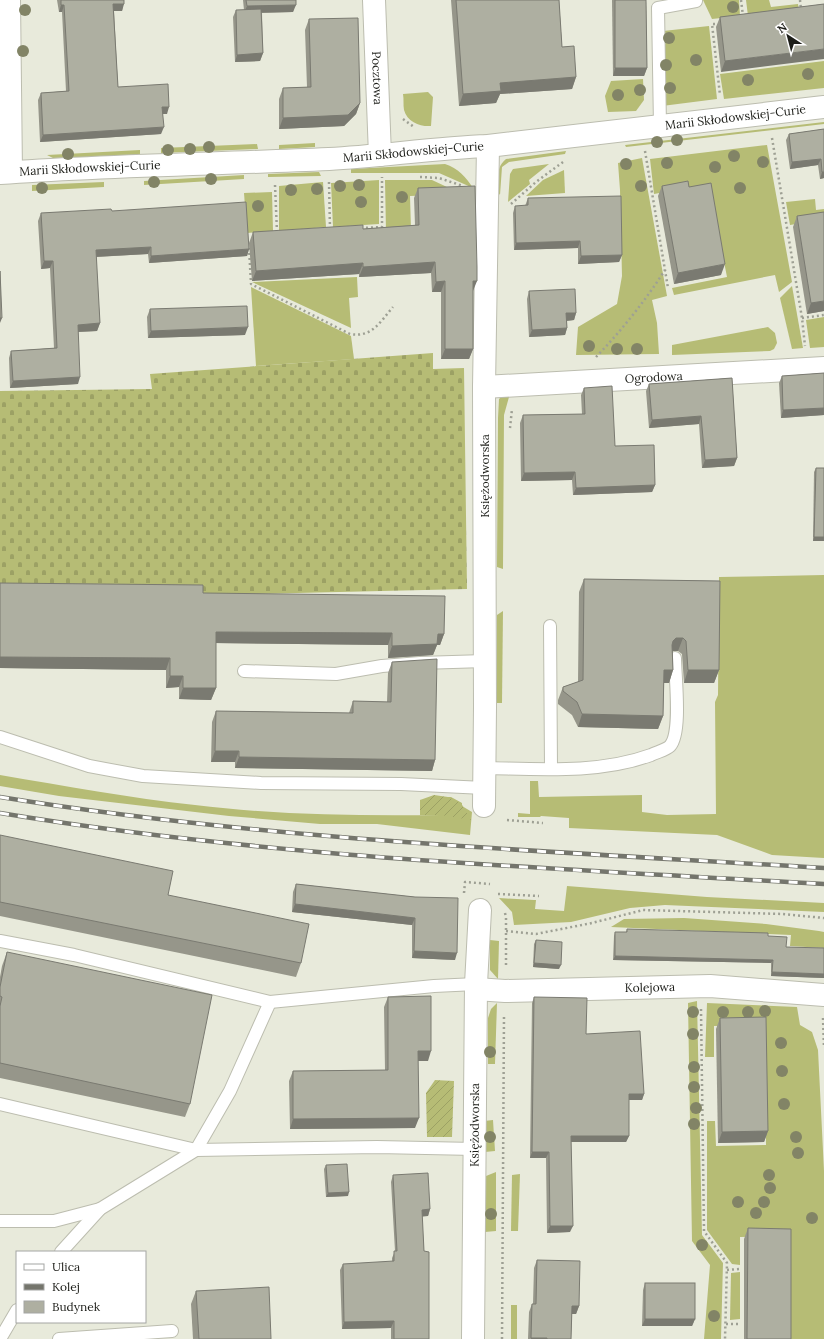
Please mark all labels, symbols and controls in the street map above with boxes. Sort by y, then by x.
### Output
north arrow [768,16,808,56]
text: N [775,19,790,36]
street label: Pocztowa [369,51,386,105]
street label: Marii Skłodowskiej-Curie [664,101,807,132]
street label: Marii Skłodowskiej-Curie [342,138,485,165]
street label: Marii Skłodowskiej-Curie [19,157,161,179]
street label: Ogrodowa [624,368,683,386]
street label: Księżodworska [477,434,492,518]
street label: Kolejowa [624,979,675,995]
street label: Księżodworska [466,1083,482,1167]
legend [16,1251,146,1323]
text: Ulica [52,1259,80,1274]
text: Kolej [52,1279,80,1294]
text: Budynek [52,1299,101,1314]

